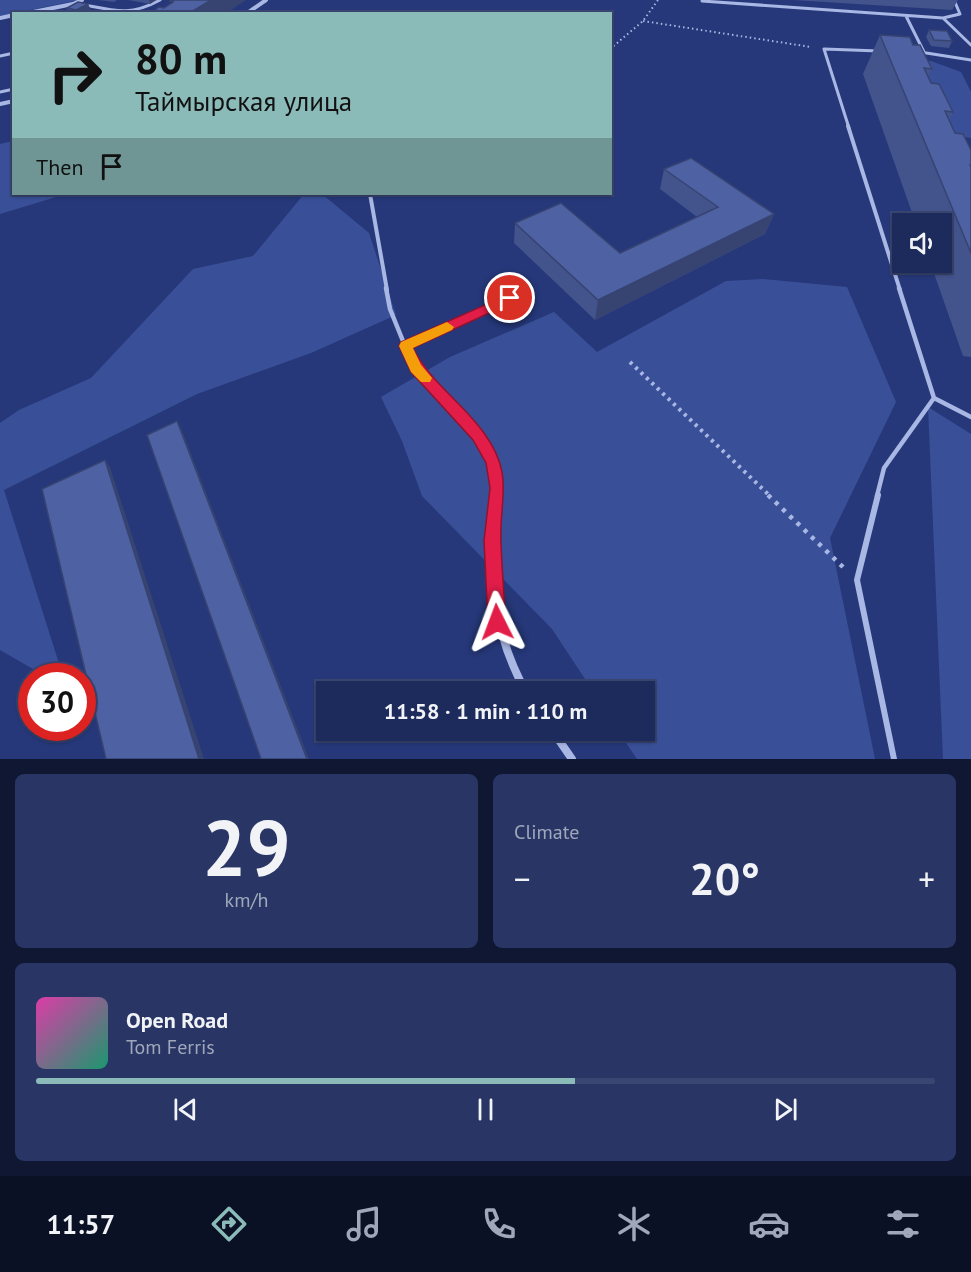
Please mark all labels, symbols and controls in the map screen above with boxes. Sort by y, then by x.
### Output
text: 80 m [135,31,227,86]
icon: right [36,36,114,114]
text: Таймырская улица [135,84,352,118]
icon: arrive [95,150,128,183]
text: Then [36,153,83,181]
map controls [892,213,952,273]
button: sound [892,213,952,273]
pin [484,272,535,323]
icon: arrive [493,281,526,314]
position arrow [465,590,529,654]
speed limit sign: 30 [18,663,96,741]
text: 11:58 · 1 min · 110 m [384,697,587,725]
text: 29 [202,797,291,898]
text: Climate [514,819,580,845]
text: 20° [689,849,760,907]
text: − [514,857,531,900]
text: + [918,857,935,900]
text: km/h [225,887,268,913]
text: Open Road [126,1006,228,1034]
text: Tom Ferris [126,1034,215,1060]
icon: previous [169,1093,202,1126]
icon: pause [469,1093,502,1126]
icon: next [769,1093,802,1126]
icon: directions [208,1203,250,1245]
icon: music [343,1203,385,1245]
icon: phone [478,1203,520,1245]
icon: climate [613,1203,655,1245]
icon: car [748,1203,790,1245]
icon: filters [882,1203,924,1245]
text: 11:57 [46,1207,115,1241]

